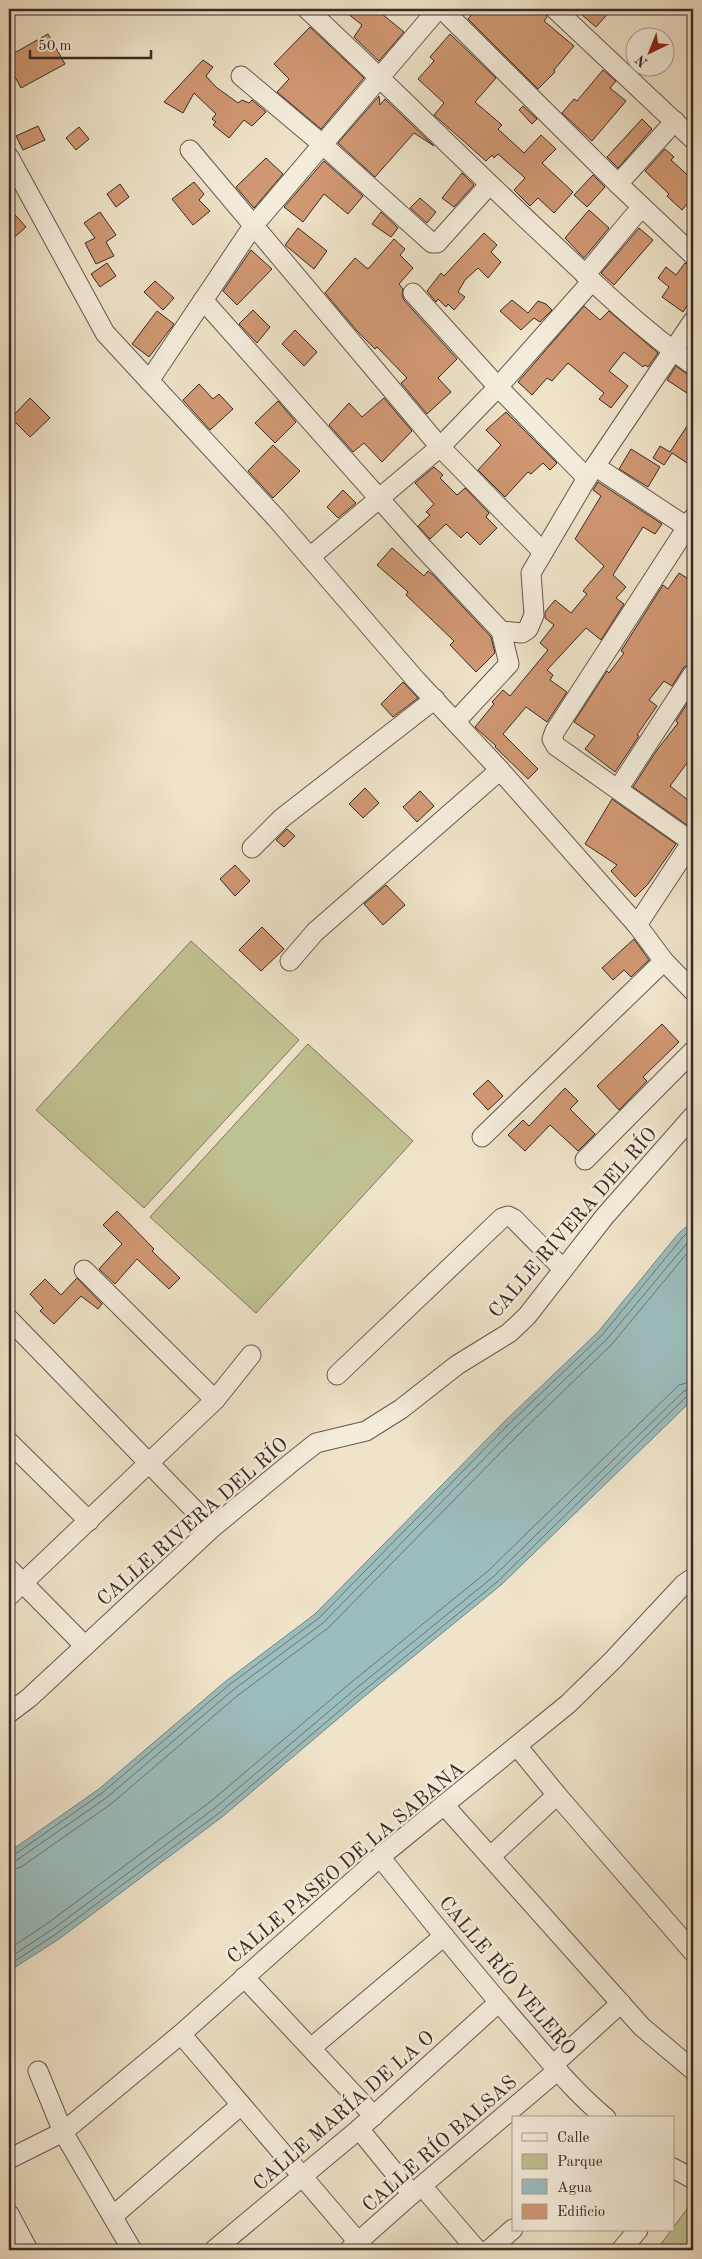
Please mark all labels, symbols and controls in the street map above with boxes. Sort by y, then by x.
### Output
scale bar [30,28,151,60]
north arrow [624,28,674,78]
text: 50 m [38,39,72,54]
text: N [633,52,651,70]
street label: CALLE RIVERA DEL RÍO [483,1122,661,1322]
street label: CALLE RIVERA DEL RÍO [92,1432,292,1610]
street label: CALLE PASEO DE LA SABANA [224,1759,468,1968]
street label: CALLE RÍO VELERO [434,1891,581,2059]
street label: CALLE MARÍA DE LA O [248,2026,439,2195]
street label: CALLE RÍO BALSAS [357,2070,521,2217]
legend [512,2116,674,2232]
text: Calle [557,2131,590,2146]
text: Parque [557,2155,603,2170]
text: Agua [557,2181,593,2196]
text: Edificio [557,2205,605,2220]

